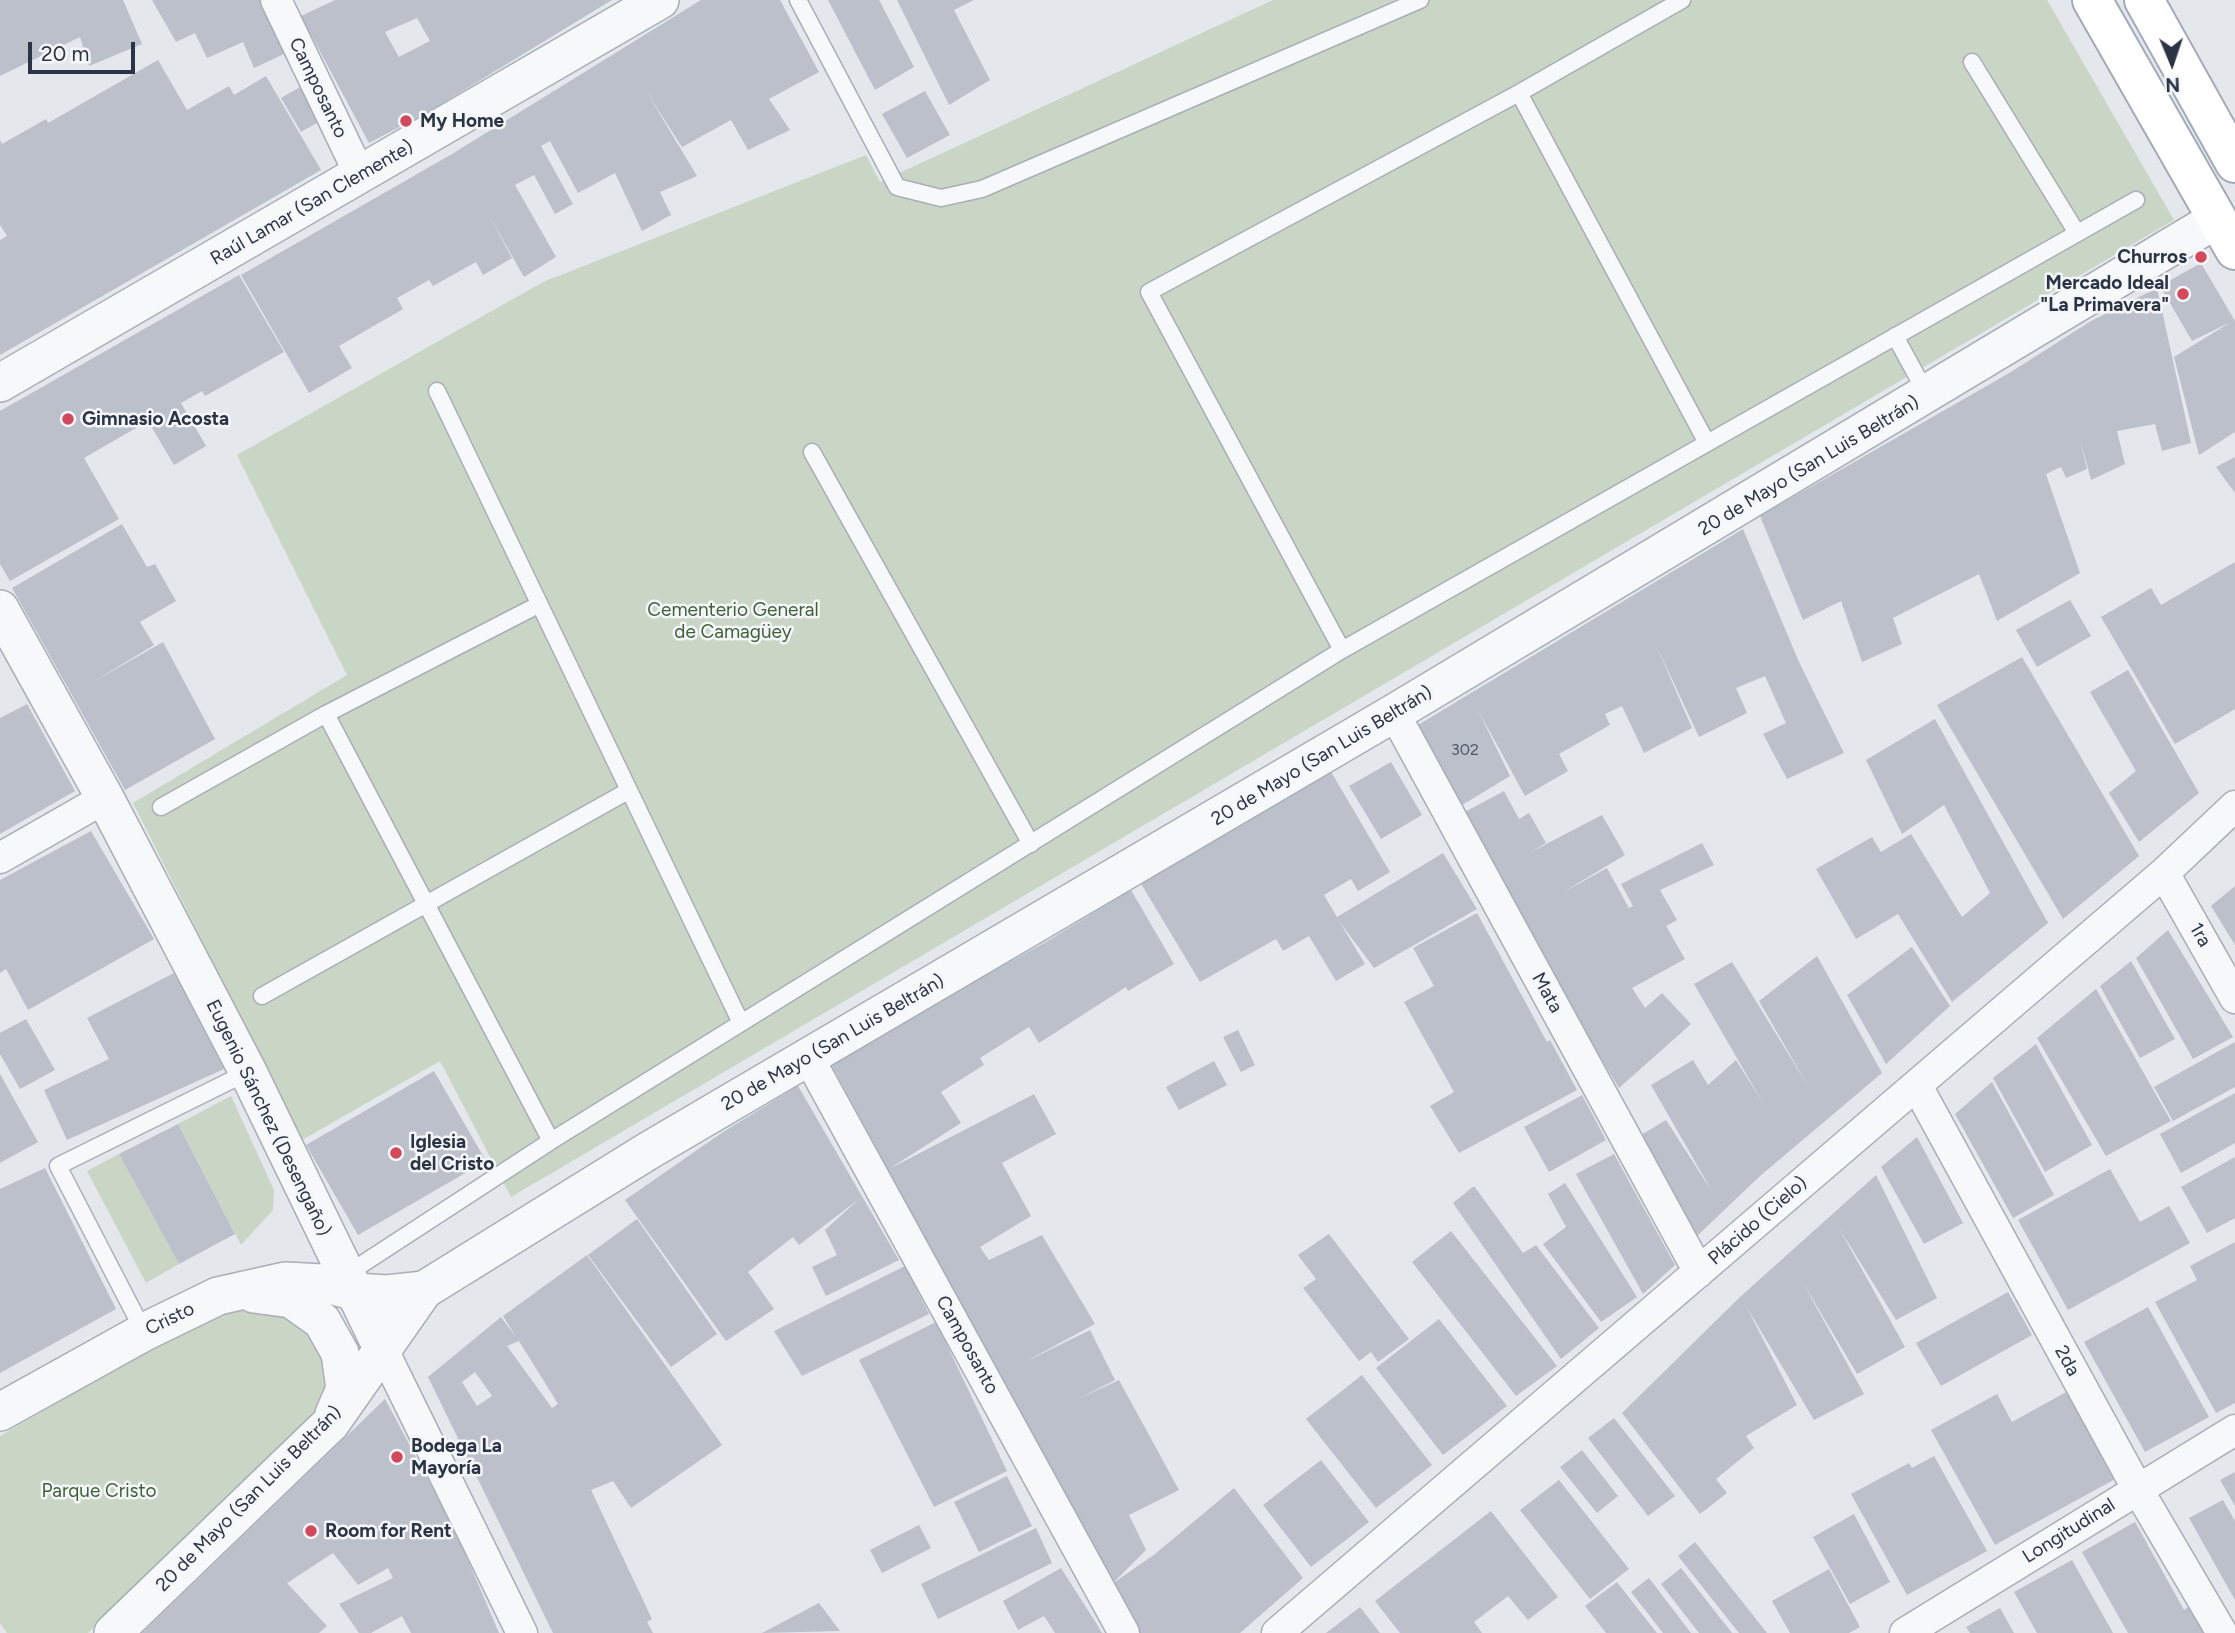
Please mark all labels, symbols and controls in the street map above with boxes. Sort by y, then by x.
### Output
scale bar [32,28,138,72]
north arrow [2137,28,2207,98]
street label: Camposanto [284,34,352,142]
text: 20 m [41,41,89,66]
text: N [2165,73,2180,96]
place label: My Home [420,110,504,132]
marker: My Home [398,113,414,129]
street label: Raúl Lamar (San Clemente) [207,136,417,270]
place label: Churros [2117,246,2187,268]
marker: Churros [2193,249,2209,265]
place label: Mercado Ideal "La Primavera" [2040,272,2169,316]
marker: Mercado Ideal "La Primavera" [2175,286,2191,302]
street label: 20 de Mayo (San Luis Beltrán) [1695,391,1923,541]
place label: Gimnasio Acosta [82,408,229,430]
marker: Gimnasio Acosta [60,411,76,427]
park label: Cementerio General de Camagüey [647,599,819,643]
street label: 20 de Mayo (San Luis Beltrán) [1208,681,1436,831]
house number: 302 [1451,740,1479,760]
street label: 1ra [2184,919,2216,951]
street label: Mata [1527,969,1567,1017]
street label: 20 de Mayo (San Luis Beltrán) [718,970,948,1116]
street label: Eugenio Sánchez (Desengaño) [201,996,335,1240]
place label: Iglesia del Cristo [410,1131,494,1175]
marker: Iglesia del Cristo [388,1145,404,1161]
street label: Plácido (Cielo) [1704,1172,1812,1270]
street label: Camposanto [931,1292,1003,1398]
street label: Cristo [142,1297,198,1341]
street label: 2da [2049,1342,2085,1380]
street label: 20 de Mayo (San Luis Beltrán) [151,1401,347,1597]
place label: Bodega La Mayoría [411,1435,502,1479]
marker: Bodega La Mayoría [389,1449,405,1465]
park label: Parque Cristo [41,1480,157,1502]
street label: Longitudinal [2018,1494,2120,1568]
place label: Room for Rent [325,1520,452,1542]
marker: Room for Rent [303,1523,319,1539]

